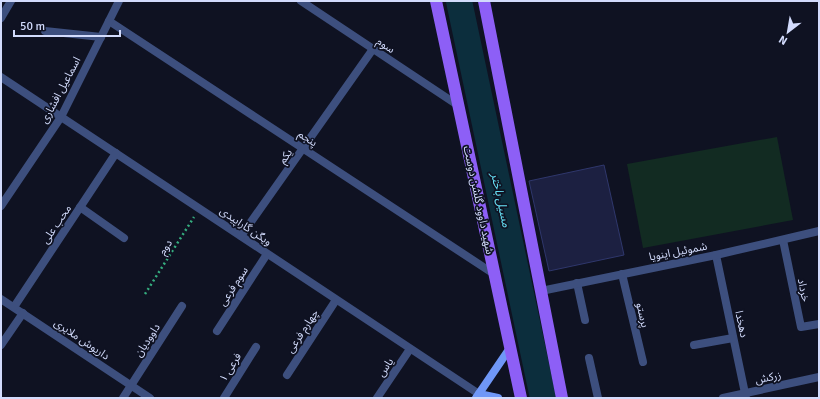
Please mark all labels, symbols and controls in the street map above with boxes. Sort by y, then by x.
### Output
scale bar [14,12,120,38]
north arrow [768,12,808,52]
text: 50 m [20,19,45,34]
text: N [776,33,790,48]
street label: سوم [374,35,398,57]
street label: اسماعیل افشاری [37,55,83,126]
street label: پنجم [295,127,320,151]
street label: شهید داوود گلشن دوست [461,145,496,256]
street label: یکم [276,146,297,167]
water label: مسیل باختر [487,170,514,229]
street label: محب علی [39,202,74,246]
street label: ویگن گاراپیدی [217,204,274,250]
street label: دوم [156,237,176,258]
street label: شموئیل اینویا [648,239,709,264]
street label: سوم فرعی [216,264,252,309]
street label: خرداد [795,277,812,304]
street label: پرستو [632,301,652,329]
street label: چهارم فرعی [284,307,322,356]
street label: دهخدا [732,310,751,339]
street label: داریوش ملایری [51,316,112,363]
street label: داوودیان [132,321,163,359]
street label: فرعی ۱ [217,350,244,384]
street label: یاس [374,355,396,379]
street label: زرکش [754,368,782,387]

